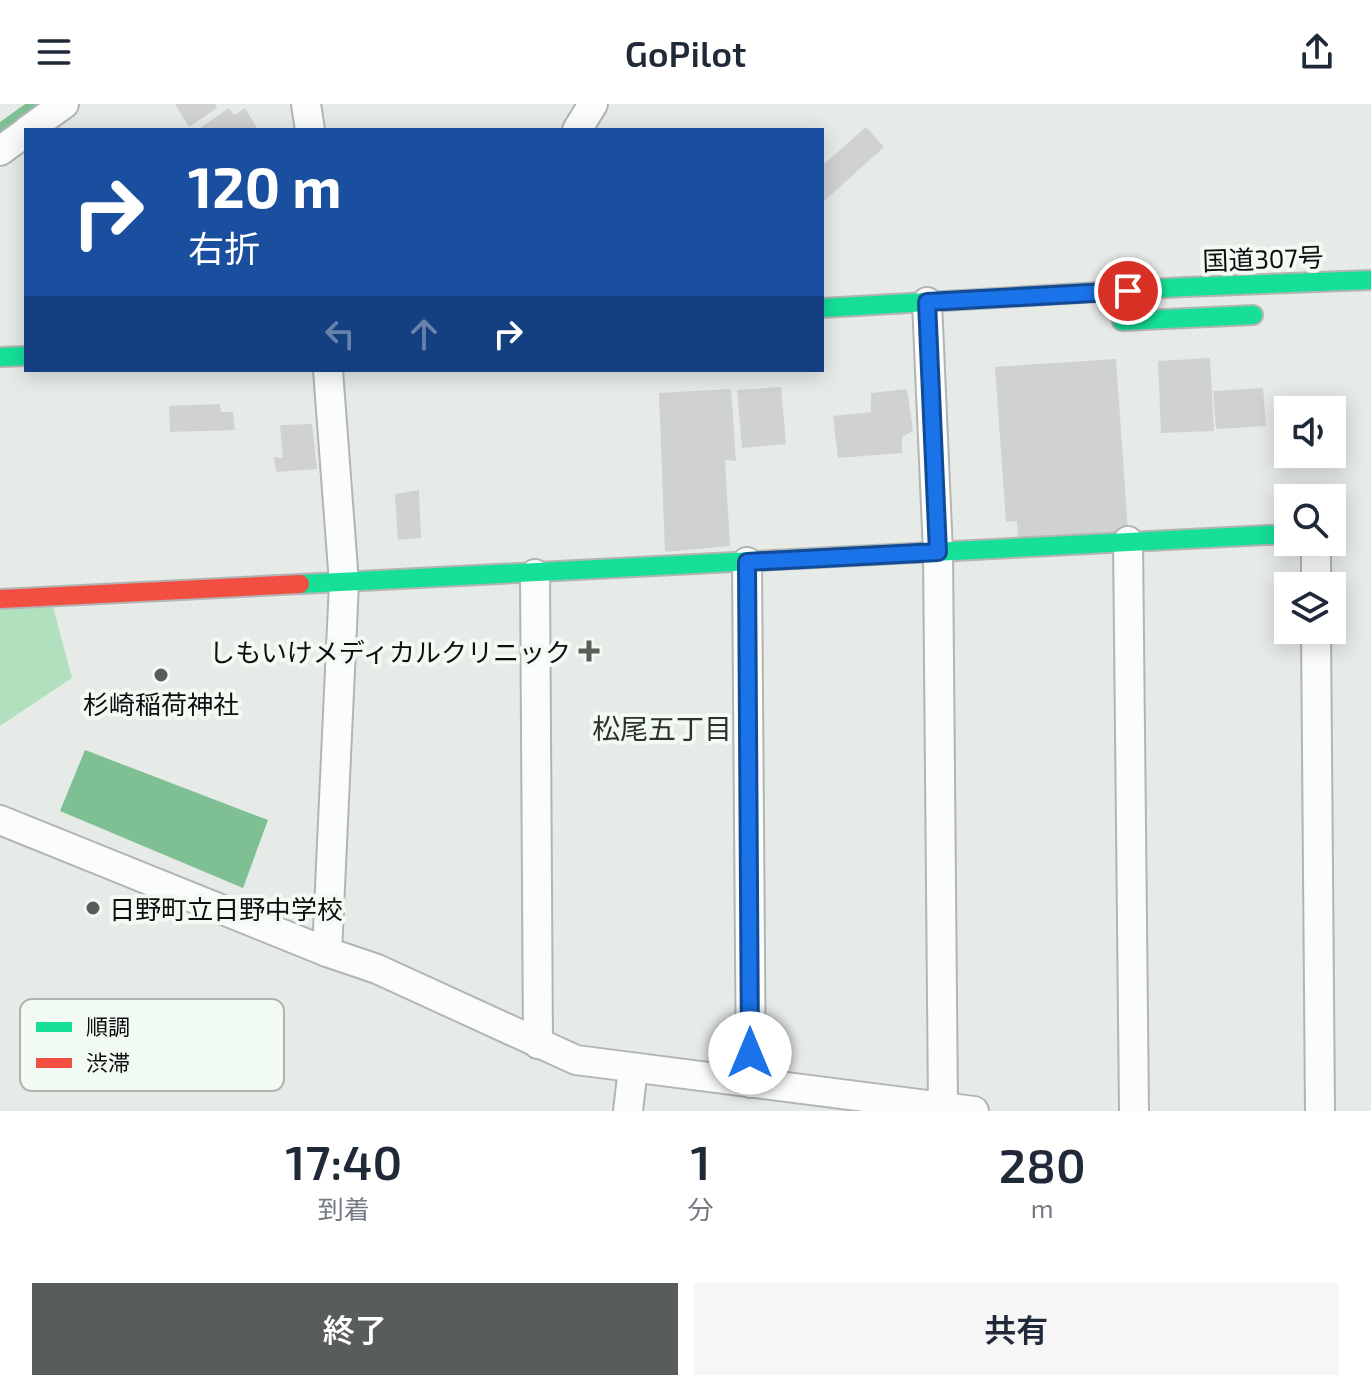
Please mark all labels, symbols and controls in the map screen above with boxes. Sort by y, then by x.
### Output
icon: menu [32,30,76,74]
icon: share [1295,30,1339,74]
text: GoPilot [625,31,746,74]
text: 120 m [188,152,342,219]
icon: right [56,160,160,264]
text: 右折 [188,226,260,269]
street label: 国道307号 [1202,240,1324,276]
pin [1094,257,1162,325]
icon: arrive [1106,269,1150,313]
icon: left [318,312,362,356]
icon: ahead [402,312,446,356]
icon: right [486,312,530,356]
map controls [1274,396,1346,644]
button: sound [1274,396,1346,468]
button: search [1274,484,1346,556]
button: layers [1274,572,1346,644]
place label: しもいけメディカルクリニック [209,636,571,667]
marker: しもいけメディカルクリニック [578,640,600,662]
marker: 杉崎稲荷神社 [152,666,170,684]
place label: 杉崎稲荷神社 [83,688,239,719]
district label: 松尾五丁目 [592,711,732,745]
place label: 日野町立日野中学校 [109,893,343,924]
marker: 日野町立日野中学校 [84,899,102,917]
legend [20,999,284,1091]
position arrow [708,1011,792,1095]
text: 順調 [86,1013,130,1039]
text: 渋滞 [86,1049,130,1075]
text: 17:40 [285,1132,402,1190]
text: 1 [690,1132,711,1190]
text: 280 [999,1135,1086,1193]
text: m [1031,1192,1054,1223]
text: 到着 [318,1193,370,1224]
text: 分 [688,1193,714,1224]
button: 終了 [32,1283,678,1375]
button: 共有 [694,1283,1339,1375]

